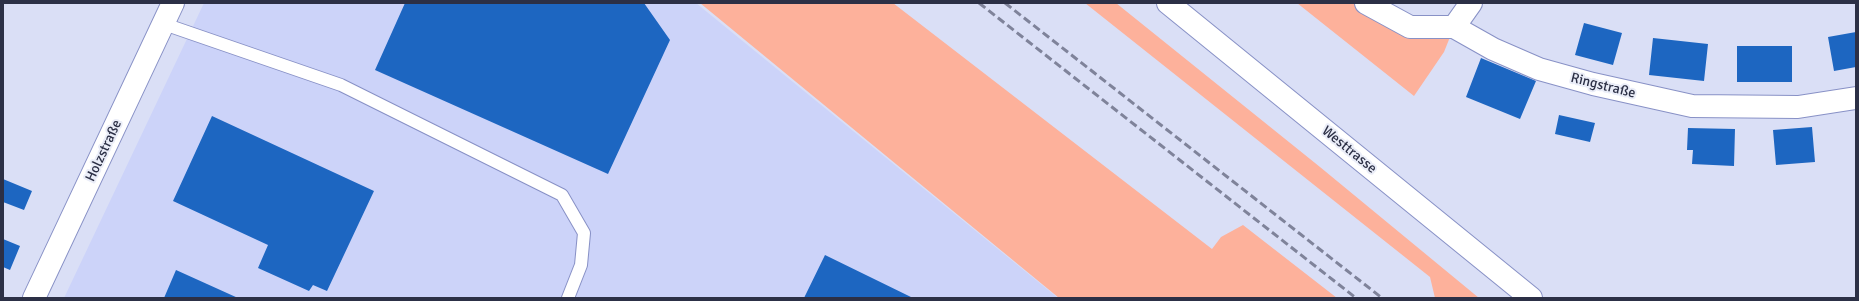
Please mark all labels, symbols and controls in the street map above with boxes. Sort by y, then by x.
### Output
street label: Ringstraße [1569,70,1637,102]
street label: Holzstraße [82,117,126,185]
street label: Westtrasse [1318,123,1380,177]

